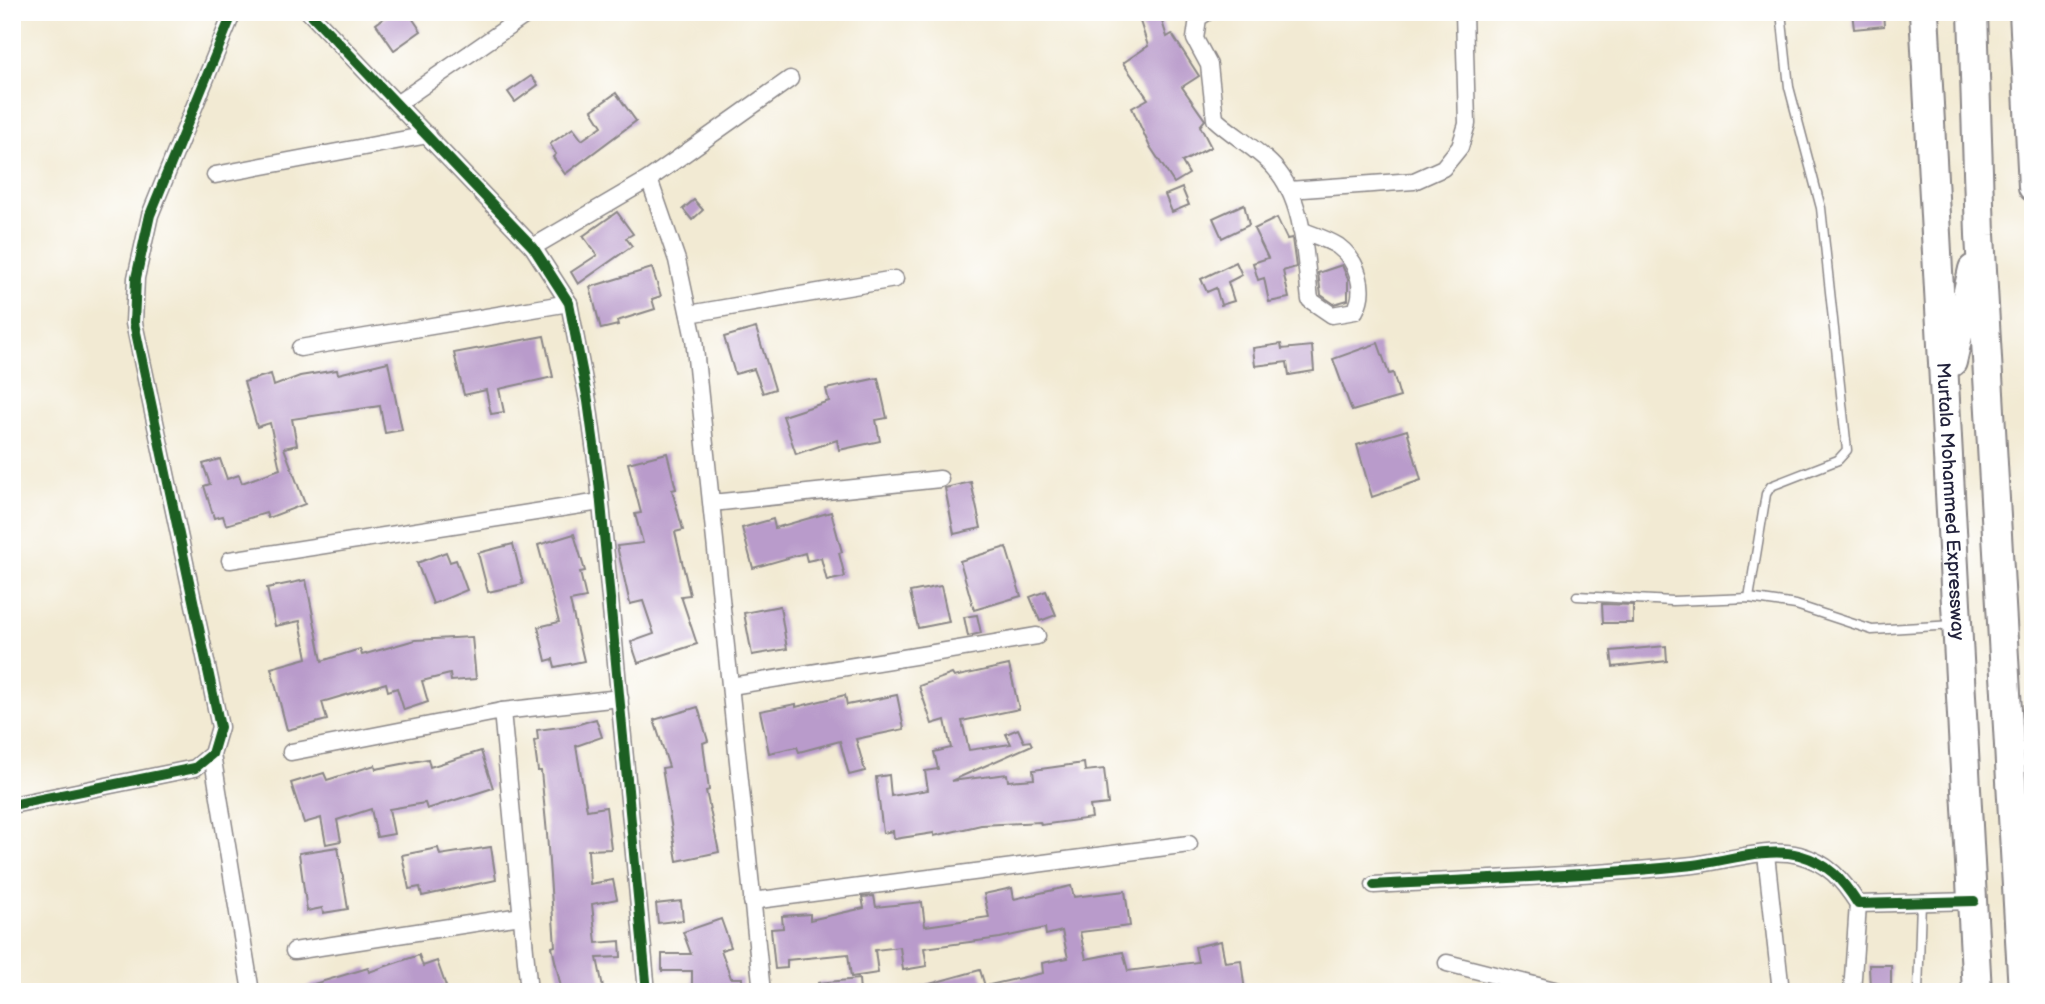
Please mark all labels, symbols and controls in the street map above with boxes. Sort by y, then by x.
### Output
street label: Murtala Mohammed Expressway [1931,362,1969,641]

